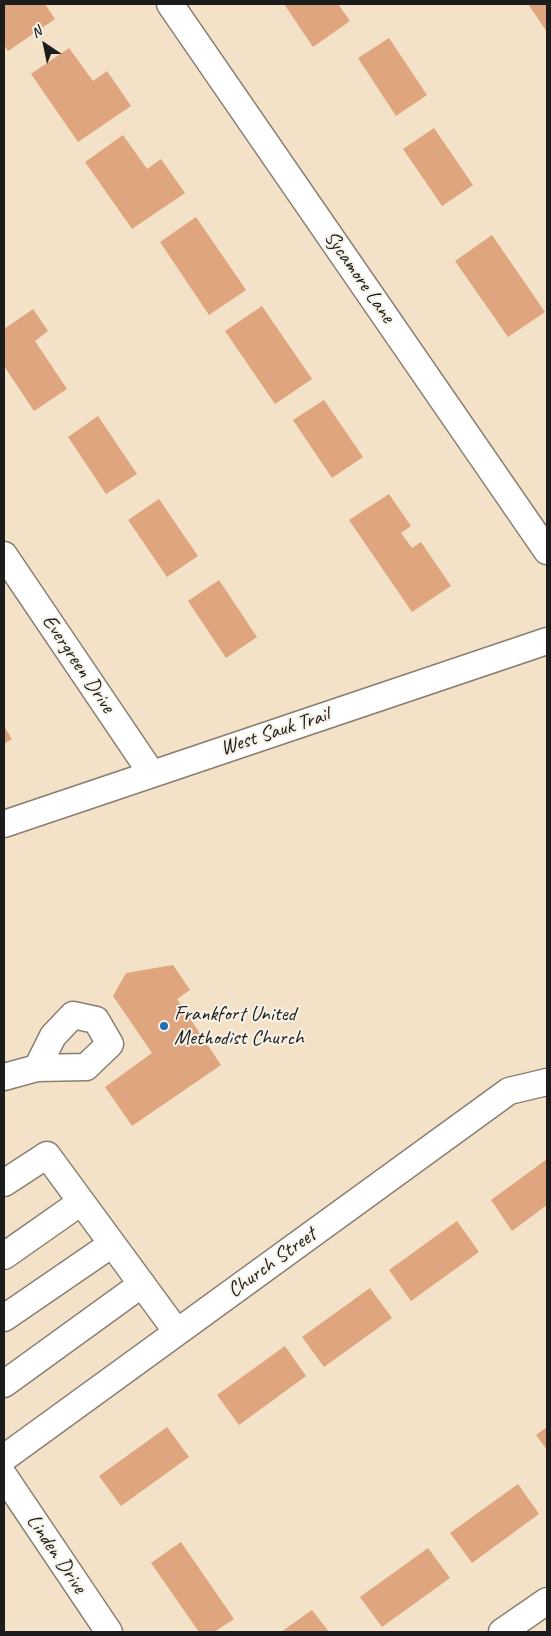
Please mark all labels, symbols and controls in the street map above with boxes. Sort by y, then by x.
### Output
north arrow [20,20,70,70]
text: N [28,23,45,42]
street label: Sycamore Lane [318,226,400,328]
street label: Evergreen Drive [36,610,120,718]
street label: West Sauk Trail [217,703,333,761]
place label: Frankfort United Methodist Church [174,1001,304,1051]
marker: Frankfort United Methodist Church [158,1020,170,1032]
street label: Church Street [223,1222,321,1304]
street label: Linden Drive [20,1510,92,1598]

